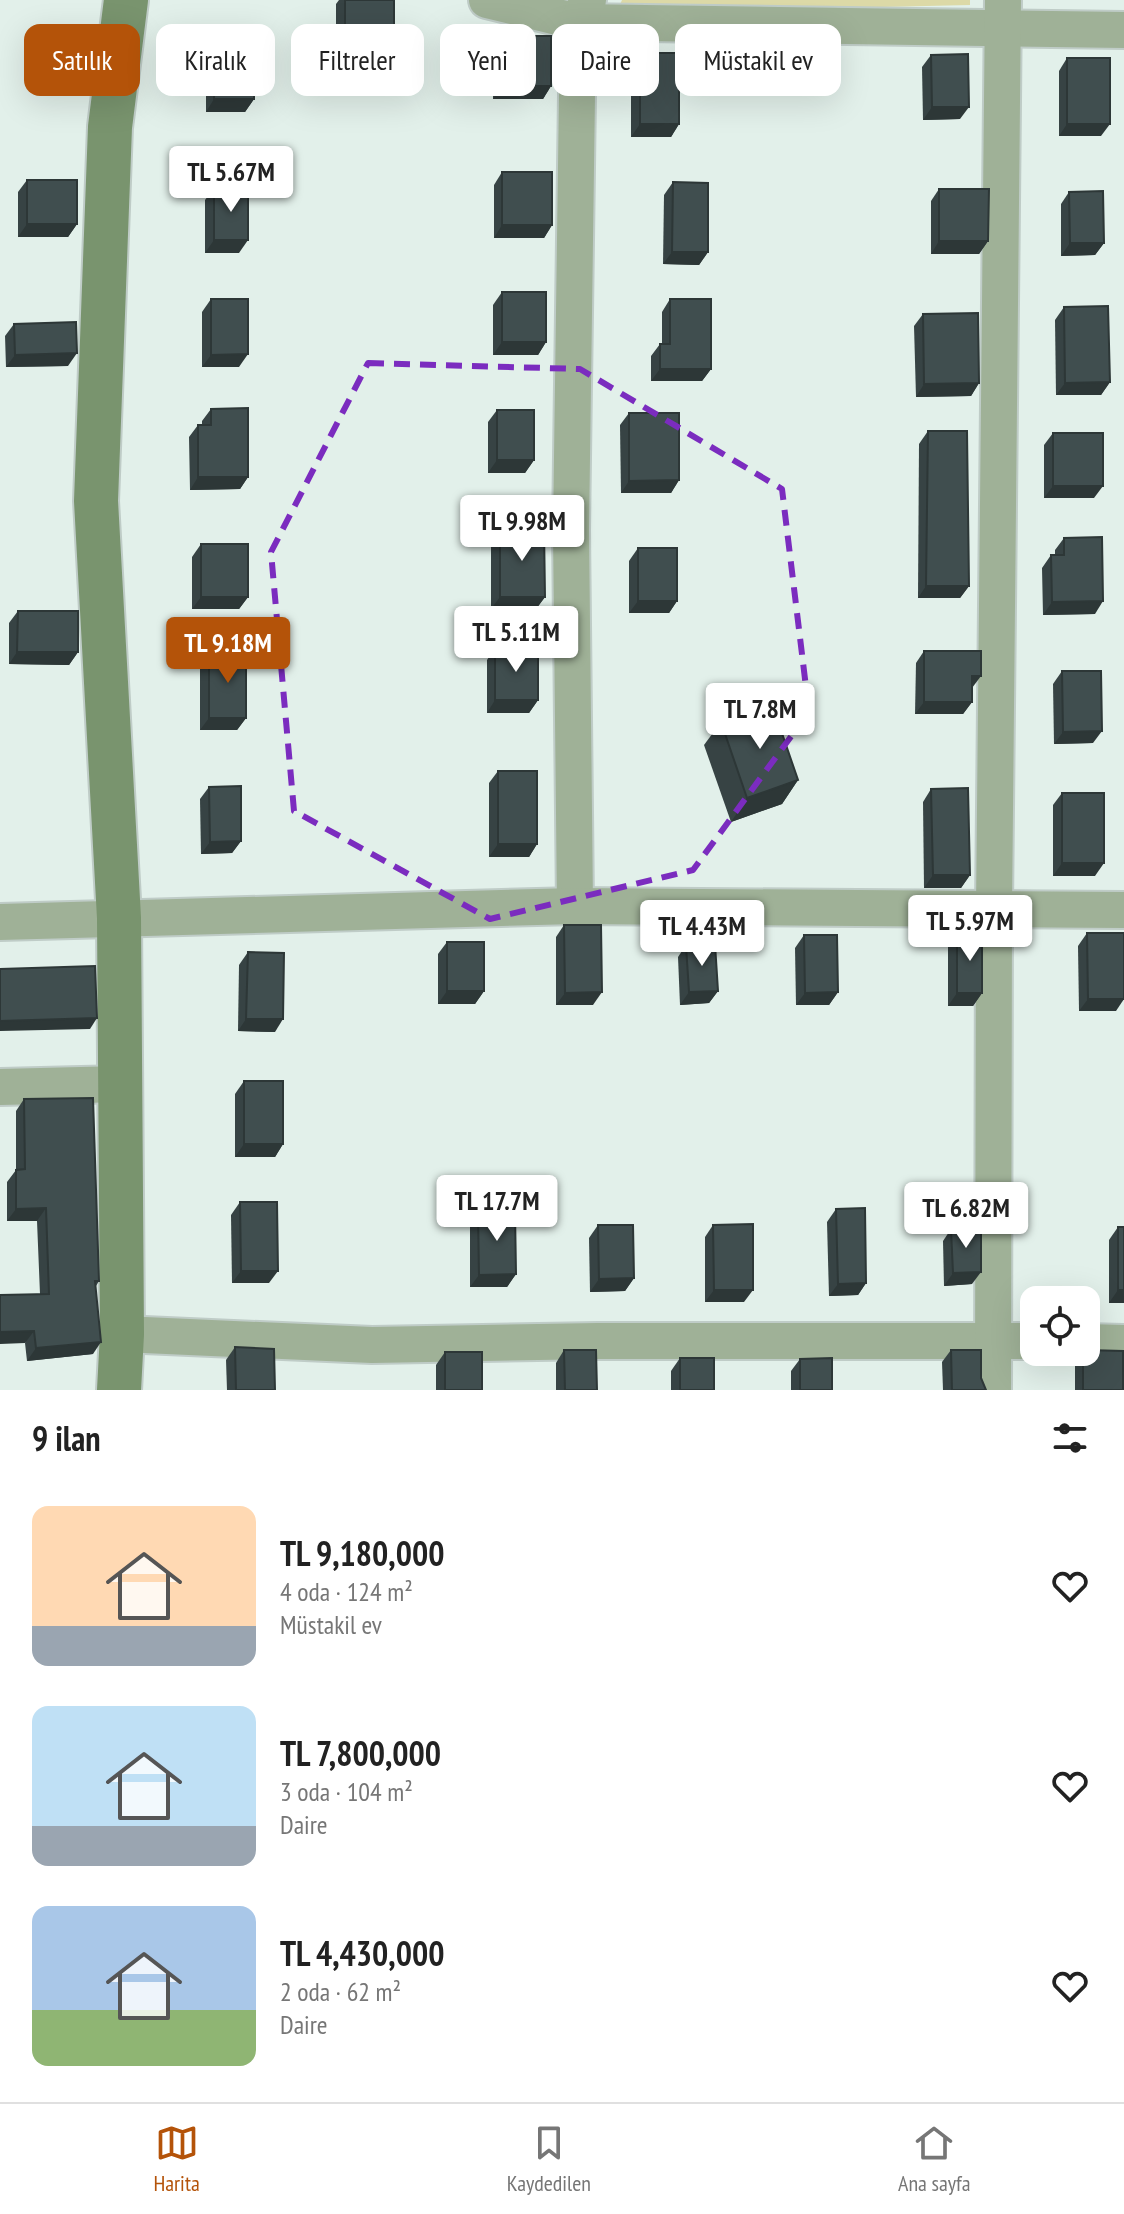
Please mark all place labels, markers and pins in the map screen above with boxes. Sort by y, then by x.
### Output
pin: TL 5.67M [148,146,314,214]
pin: TL 9.98M [439,495,605,563]
pin: TL 5.11M [433,606,599,674]
pin: TL 9.18M [145,617,311,685]
pin: TL 7.8M [686,683,834,751]
pin: TL 5.97M [887,895,1053,963]
pin: TL 4.43M [619,900,785,968]
pin: TL 17.7M [414,1175,580,1243]
pin: TL 6.82M [883,1182,1049,1250]

